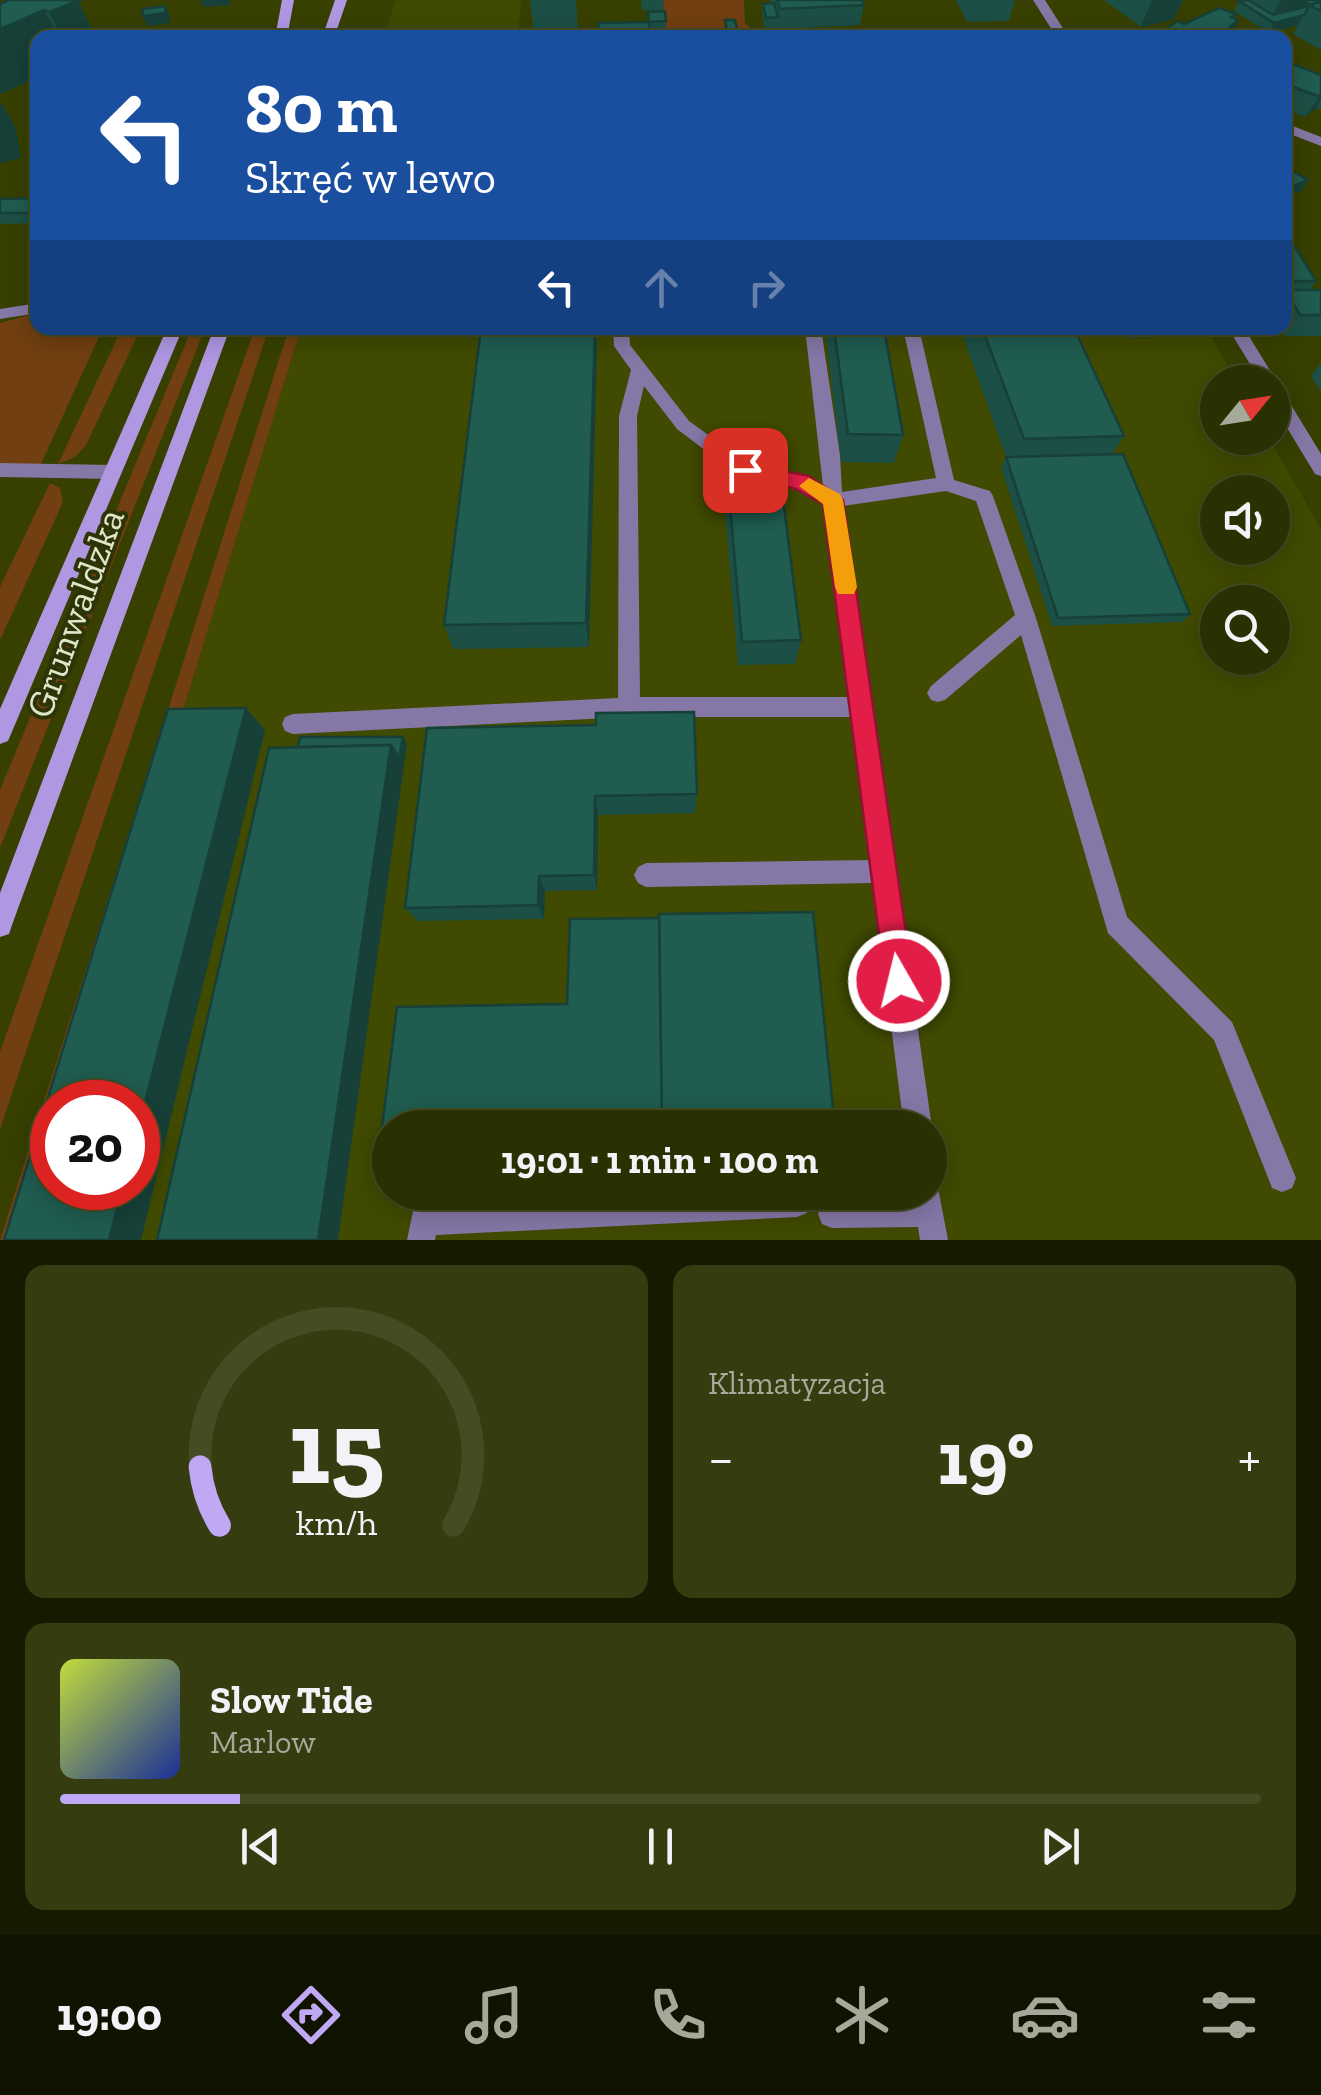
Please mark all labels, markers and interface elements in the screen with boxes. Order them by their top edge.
text: 80 m [245,66,397,150]
icon: left [80,70,210,200]
text: Skręć w lewo [245,151,496,205]
icon: left [529,260,584,315]
icon: ahead [634,260,689,315]
icon: right [739,260,794,315]
north arrow [1200,365,1290,455]
map controls [1200,365,1290,675]
pin [703,428,788,513]
icon: arrive [718,443,773,498]
button: sound [1200,475,1290,565]
street label: Grunwaldzka [16,502,134,724]
button: search [1200,585,1290,675]
position arrow [847,929,951,1033]
speed limit sign: 20 [30,1080,160,1210]
text: 19:01 · 1 min · 100 m [501,1137,818,1183]
text: Klimatyzacja [708,1364,886,1402]
text: 15 [288,1385,385,1510]
text: 19° [937,1413,1034,1503]
text: − [708,1425,734,1491]
text: + [1238,1425,1261,1491]
text: km/h [296,1501,377,1544]
text: Slow Tide [210,1677,373,1723]
text: Marlow [210,1723,316,1761]
icon: previous [233,1819,288,1874]
icon: pause [633,1819,688,1874]
icon: next [1033,1819,1088,1874]
icon: directions [276,1980,346,2050]
icon: music [459,1980,529,2050]
icon: phone [643,1980,713,2050]
icon: climate [827,1980,897,2050]
icon: car [1010,1980,1080,2050]
icon: filters [1194,1980,1264,2050]
text: 19:00 [57,1988,162,2042]

